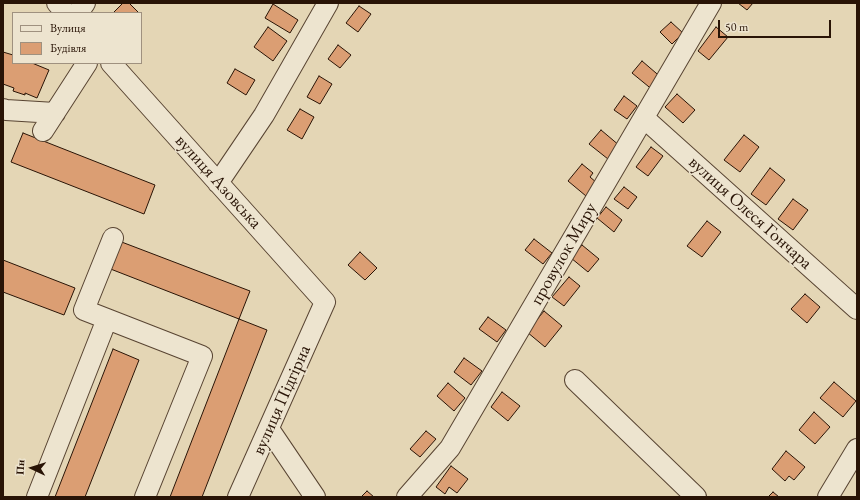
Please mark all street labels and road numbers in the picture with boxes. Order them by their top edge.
street label: вулиця Азовська [170,130,266,234]
street label: вулиця Олеся Гончара [684,152,816,274]
street label: провулок Миру [526,199,602,309]
street label: вулиця Підгірна [248,342,316,458]

